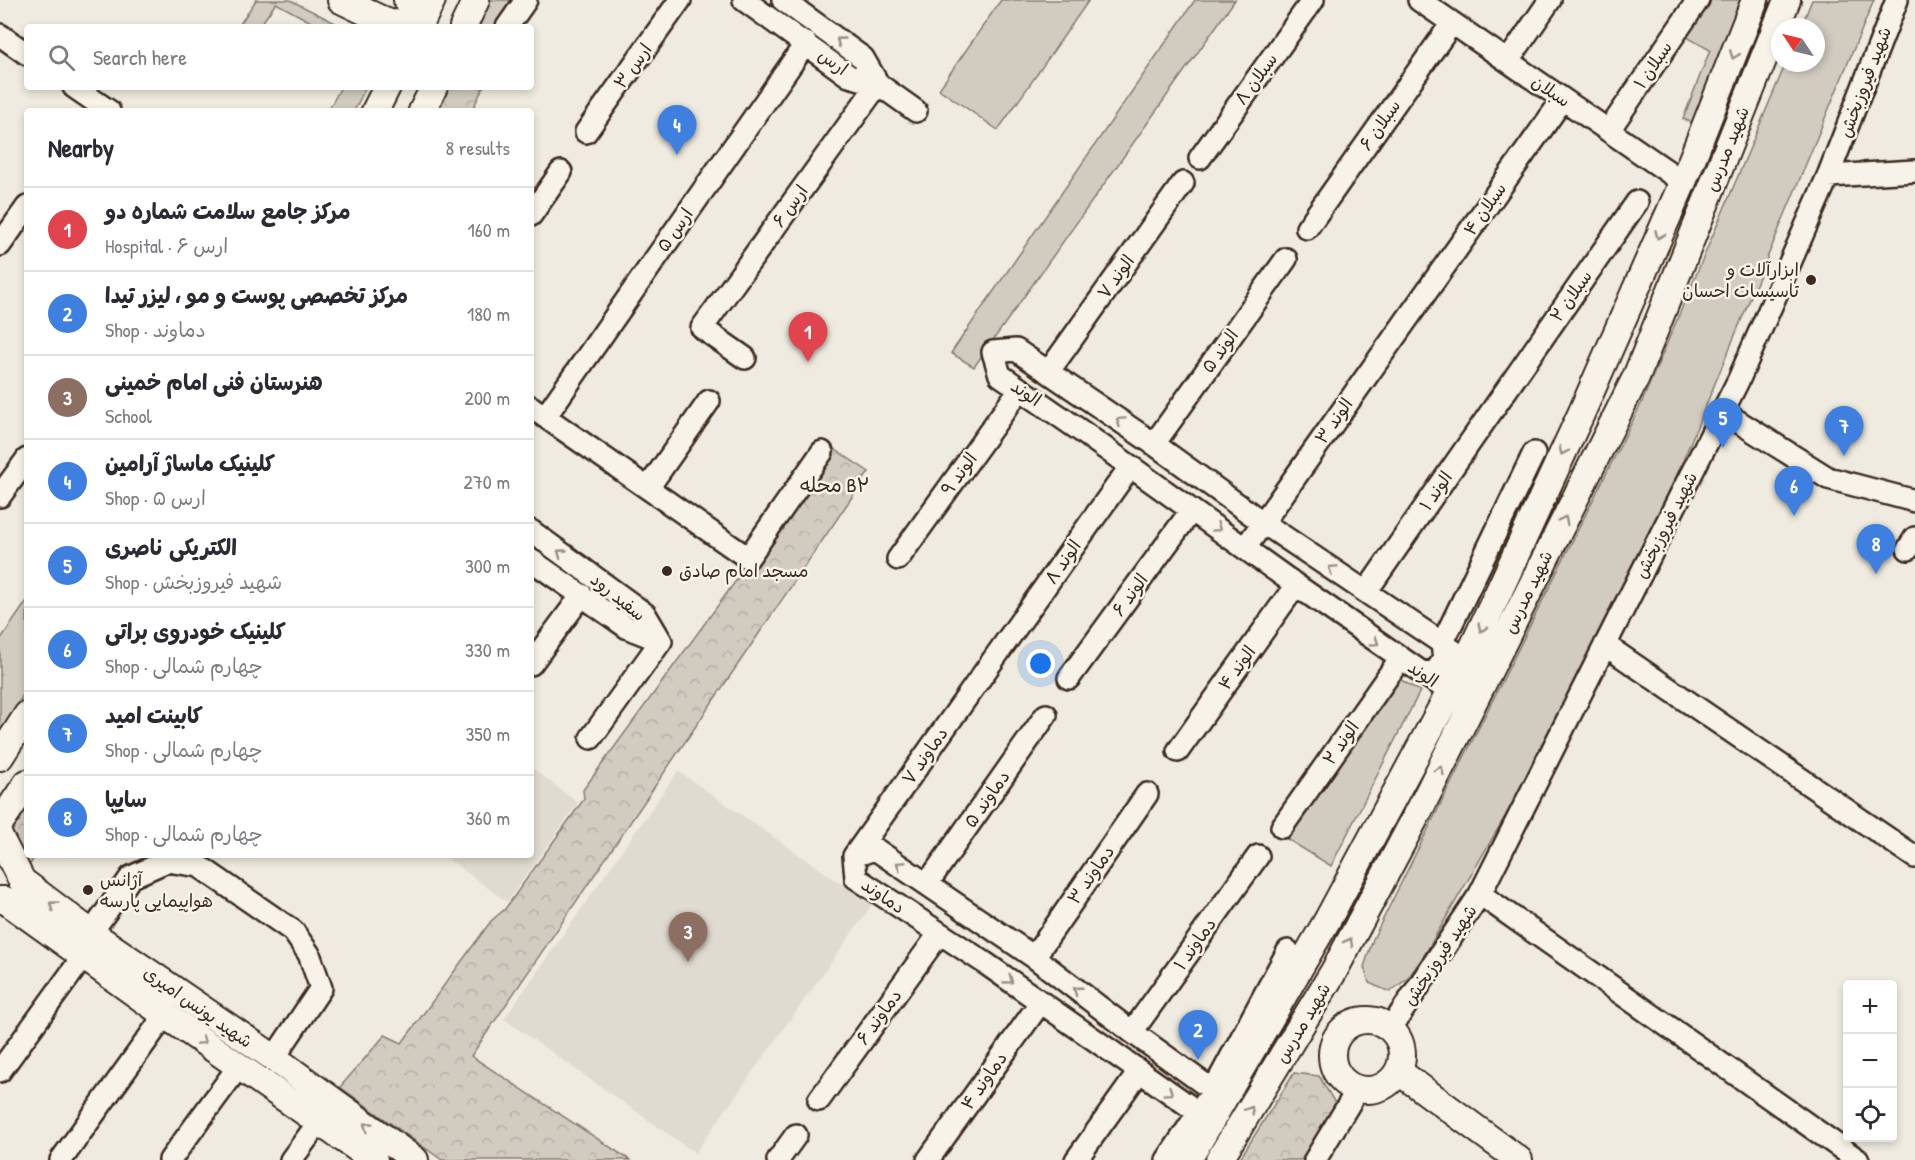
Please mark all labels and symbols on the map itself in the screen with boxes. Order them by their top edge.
north arrow [1771,18,1825,72]
street label: شهید فیروزبخش [1832,23,1897,141]
street label: سبلان ۱ [1627,36,1678,94]
street label: ارس ۳ [608,38,658,93]
one-way arrow [836,38,847,49]
street label: ارس [813,42,853,81]
street label: سبلان ۸ [1228,48,1283,110]
one-way arrow [1729,48,1741,59]
street label: سبلان [1527,68,1576,113]
street label: سبلان ۶ [1353,94,1406,155]
street label: شهید مدرس [1698,103,1755,195]
pin: 4 [658,106,696,155]
street label: سبلان ۴ [1457,177,1512,240]
street label: ارس ۶ [766,179,813,232]
street label: ارس ۵ [651,203,699,257]
one-way arrow [1655,228,1667,239]
street label: الوند ۷ [1091,250,1140,304]
place label: ابزارآلات و تاسیسات احسان [1682,257,1800,303]
street label: سبلان ۲ [1544,265,1598,327]
marker: ابزارآلات و تاسیسات احسان [1804,273,1818,287]
pin: 1 [788,312,828,362]
street label: الوند ۵ [1195,324,1244,378]
street label: الوند [1006,373,1047,412]
street label: الوند ۳ [1309,393,1358,449]
pin: 5 [1704,398,1742,448]
pin: 7 [1824,406,1864,456]
one-way arrow [1116,417,1127,428]
one-way arrow [1559,445,1571,456]
street label: الوند ۹ [935,447,983,500]
street label: الوند ۱ [1413,466,1458,515]
pin: 6 [1774,466,1814,516]
street label: شهید فیروزبخش [1628,467,1703,582]
district label: محله B۲ [800,471,870,498]
one-way arrow [1557,515,1569,526]
one-way arrow [1210,521,1221,532]
pin: 8 [1856,524,1896,574]
street label: الوند ۸ [1038,535,1087,589]
street label: شهید مدرس [1497,546,1558,638]
one-way arrow [557,549,568,560]
place label: مسجد امام صادق [679,558,809,585]
marker: مسجد امام صادق [660,564,674,578]
one-way arrow [1328,564,1338,576]
street label: سفید رود [585,567,651,627]
street label: الوند ۶ [1106,568,1154,621]
one-way arrow [1477,622,1489,633]
one-way arrow [1369,634,1380,645]
street label: الوند ۴ [1212,640,1261,695]
your location [1026,649,1055,678]
street label: الوند [1403,654,1444,693]
street label: الوند ۲ [1317,716,1365,770]
street label: دماوند ۷ [896,722,953,789]
street label: دماوند ۵ [958,765,1015,832]
one-way arrow [1433,765,1444,776]
street label: دماوند ۳ [1061,840,1120,909]
one-way arrow [896,861,906,873]
place label: آژانس هواپیمایی پارسه [100,867,213,913]
street label: دماوند [856,872,910,919]
marker: آژانس هواپیمایی پارسه [81,883,95,897]
street label: شهید فیروزبخش [1397,899,1483,1010]
one-way arrow [49,901,60,912]
pin: 3 [668,912,708,962]
street label: دماوند ۱ [1168,912,1222,975]
one-way arrow [1342,938,1353,949]
street label: شهید یونس امیری [139,960,258,1054]
one-way arrow [1002,973,1013,984]
street label: شهید مدرس [1269,978,1336,1068]
street label: دماوند ۶ [850,984,907,1050]
one-way arrow [1072,986,1083,997]
pin: 2 [1178,1010,1218,1060]
one-way arrow [196,1034,207,1045]
street label: دماوند ۴ [955,1047,1013,1115]
one-way arrow [1162,1085,1173,1096]
one-way arrow [1242,1106,1254,1116]
one-way arrow [362,1123,373,1134]

